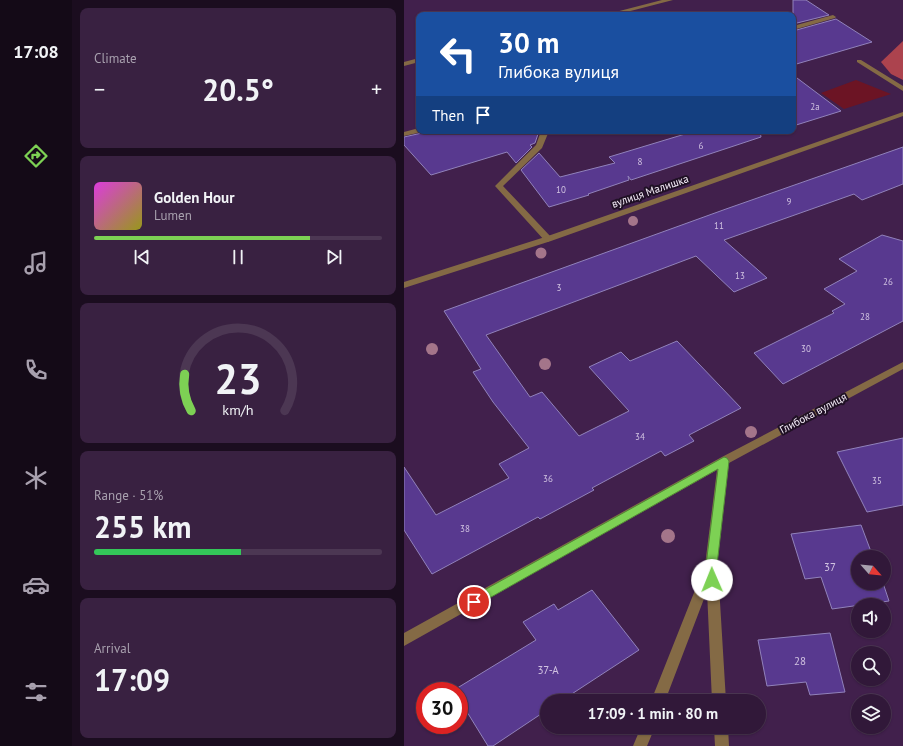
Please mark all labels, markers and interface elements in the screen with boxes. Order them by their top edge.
text: 30 m [498,24,559,61]
icon: left [432,28,484,80]
text: 17:08 [13,40,59,63]
text: Climate [94,50,137,67]
text: Глибока вулиця [498,60,619,83]
text: 20.5° [202,70,274,109]
text: − [94,75,105,103]
text: + [371,75,382,103]
house number: 2а [810,101,820,112]
icon: arrive [472,104,494,126]
text: Then [432,106,464,125]
house number: 6 [699,140,704,151]
icon: directions [22,142,50,170]
house number: 8 [638,156,643,167]
street label: вулиця Малишка [610,171,690,211]
house number: 10 [556,184,566,195]
text: Golden Hour [154,188,234,207]
house number: 9 [787,196,792,207]
text: Lumen [154,207,192,224]
house number: 11 [714,220,724,231]
icon: previous [131,246,153,268]
icon: pause [227,246,249,268]
icon: next [323,246,345,268]
icon: music [22,249,50,277]
house number: 13 [735,270,745,281]
house number: 26 [883,276,893,287]
house number: 3 [557,282,562,293]
house number: 28 [860,311,870,322]
house number: 30 [801,343,811,354]
text: 23 [214,352,262,405]
icon: phone [22,356,50,384]
street label: Глибока вулиця [777,389,849,437]
text: km/h [222,400,254,419]
house number: 34 [635,431,645,442]
icon: climate [22,464,50,492]
house number: 36 [543,473,553,484]
house number: 35 [872,475,882,486]
text: Range · 51% [94,487,163,504]
text: 255 km [94,507,192,546]
house number: 38 [460,523,470,534]
north arrow [851,550,891,590]
map controls [851,550,891,734]
position arrow [691,559,733,601]
house number: 37 [824,560,836,574]
icon: car [22,571,50,599]
pin [457,585,491,619]
icon: arrive [463,591,485,613]
button: sound [851,598,891,638]
text: Arrival [94,640,130,657]
button: search [851,646,891,686]
house number: 28 [794,654,806,668]
text: 17:09 [94,660,170,699]
house number: 37-А [537,663,559,677]
icon: filters [22,678,50,706]
speed limit sign: 30 [416,682,468,734]
button: layers [851,694,891,734]
text: 17:09 · 1 min · 80 m [588,704,718,723]

